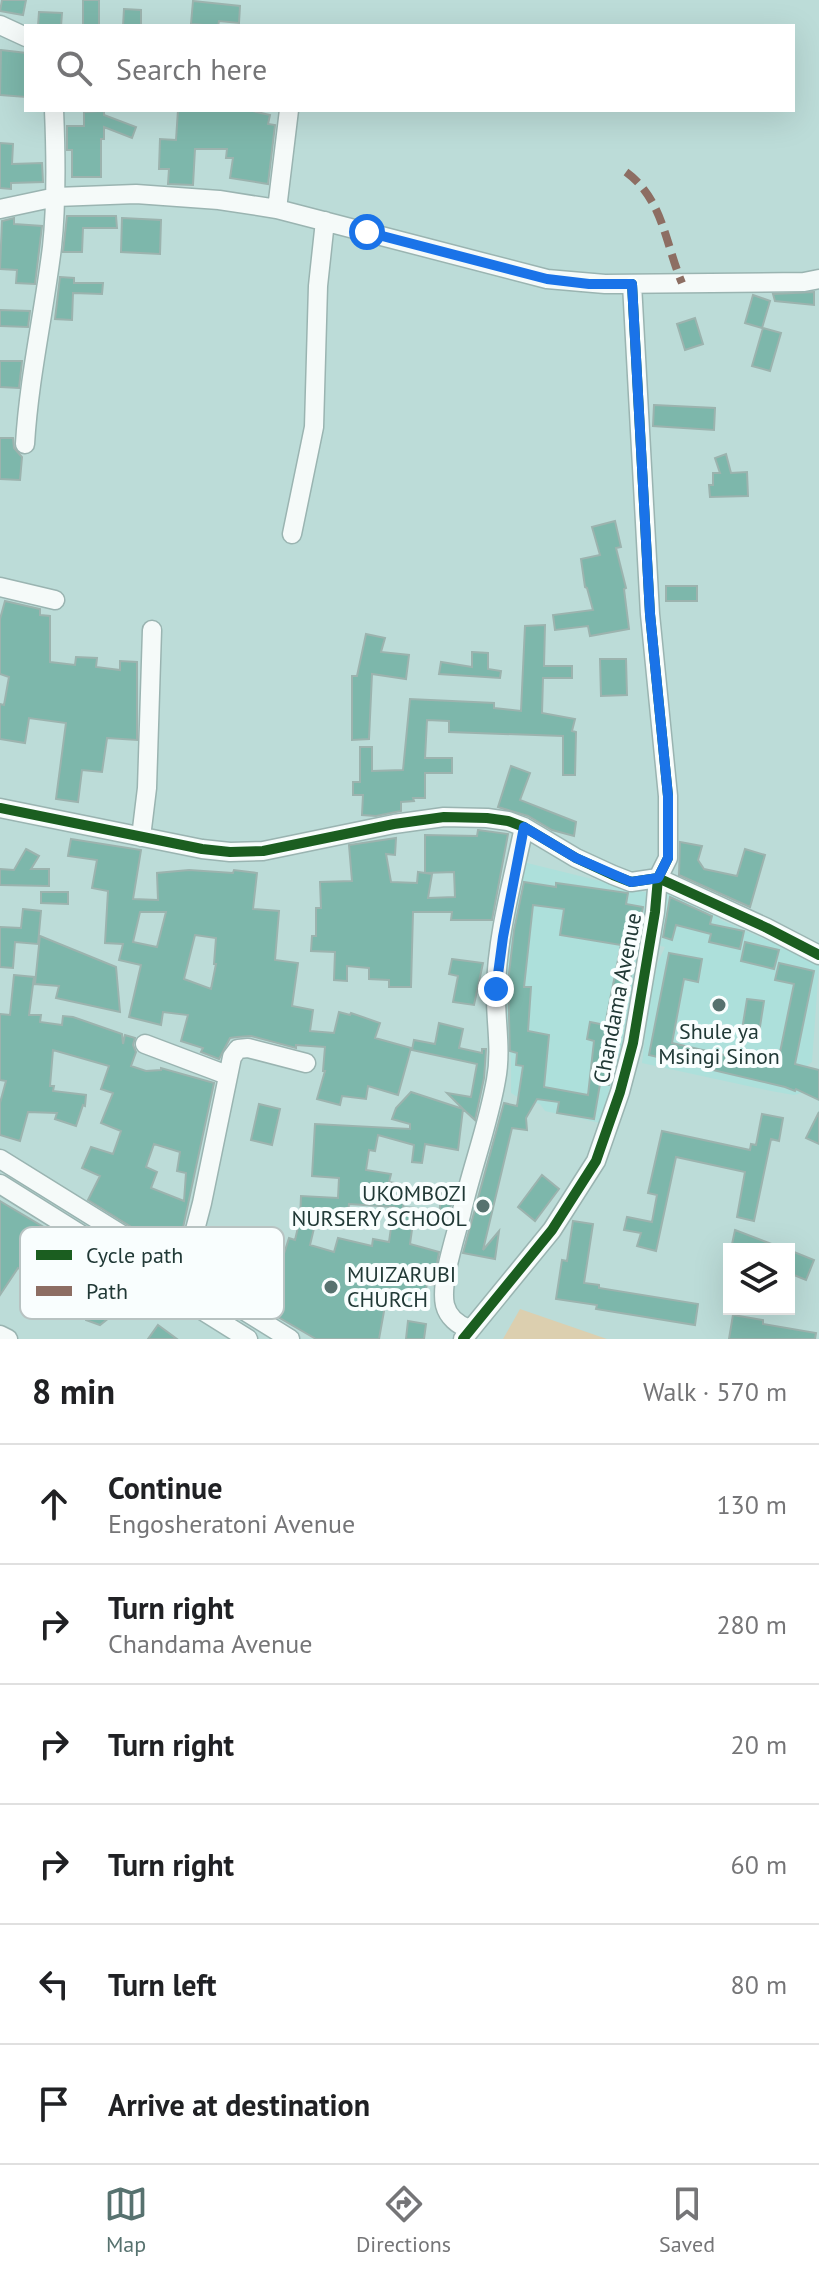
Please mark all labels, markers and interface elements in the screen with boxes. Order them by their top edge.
search box [24,24,795,112]
icon: search [52,46,96,90]
text: Search here [116,49,267,88]
route start [349,214,385,250]
street label: Chandama Avenue [587,910,647,1086]
route end [478,971,514,1007]
marker: Shule ya Msingi Sinon [710,996,728,1014]
place label: Shule ya Msingi Sinon [658,1017,780,1070]
place label: UKOMBOZI NURSERY SCHOOL [291,1179,467,1232]
marker: UKOMBOZI NURSERY SCHOOL [474,1197,492,1215]
legend [20,1227,284,1319]
text: Cycle path [86,1241,183,1269]
map controls [723,1243,795,1315]
button: layers [723,1243,795,1315]
place label: MUIZARUBI CHURCH [347,1260,456,1313]
text: Path [86,1277,128,1305]
marker: MUIZARUBI CHURCH [322,1278,340,1296]
text: 8 min [32,1369,115,1413]
text: Walk · 570 m [643,1375,787,1408]
text: Continue [108,1468,222,1507]
icon: ahead [32,1482,76,1526]
text: 130 m [716,1488,787,1521]
text: Engosheratoni Avenue [108,1507,355,1540]
text: Turn right [108,1588,234,1627]
icon: right [32,1602,76,1646]
text: 280 m [716,1608,787,1641]
text: Chandama Avenue [108,1627,312,1660]
icon: right [32,1722,76,1766]
text: Turn right [108,1725,234,1764]
text: 20 m [731,1728,787,1761]
icon: right [32,1842,76,1886]
text: Turn right [108,1845,234,1884]
text: 60 m [731,1848,787,1881]
icon: left [32,1962,76,2006]
text: Turn left [108,1965,216,2004]
text: 80 m [731,1968,787,2001]
icon: arrive [32,2082,76,2126]
text: Arrive at destination [108,2085,370,2124]
tab: Map [104,2182,148,2258]
tab: Directions [356,2182,451,2258]
tab: Saved [659,2182,715,2258]

